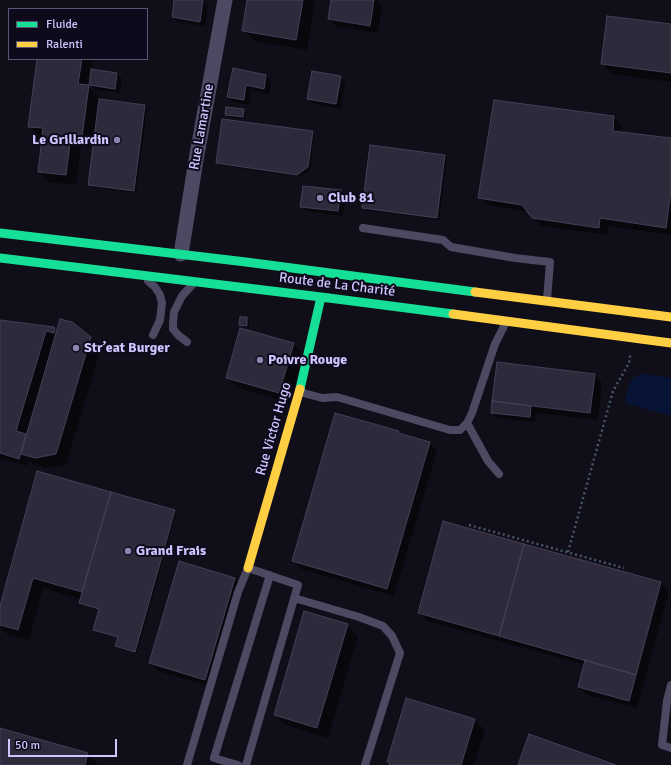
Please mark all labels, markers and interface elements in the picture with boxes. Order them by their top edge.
legend [8,8,148,60]
text: Fluide [46,17,78,32]
text: Ralenti [46,37,83,52]
street label: Rue Lamartine [186,83,218,171]
place label: Le Grillardin [32,132,109,148]
marker: Le Grillardin [112,135,122,145]
place label: Club 81 [328,190,374,206]
marker: Club 81 [315,193,325,203]
street label: Route de La Charité [278,270,396,300]
place label: Str’eat Burger [84,340,170,356]
marker: Str’eat Burger [71,343,81,353]
place label: Poivre Rouge [268,352,347,368]
marker: Poivre Rouge [255,355,265,365]
street label: Rue Victor Hugo [253,380,295,478]
place label: Grand Frais [136,543,206,559]
marker: Grand Frais [123,546,133,556]
scale bar [10,731,119,757]
text: 50 m [15,738,40,753]

